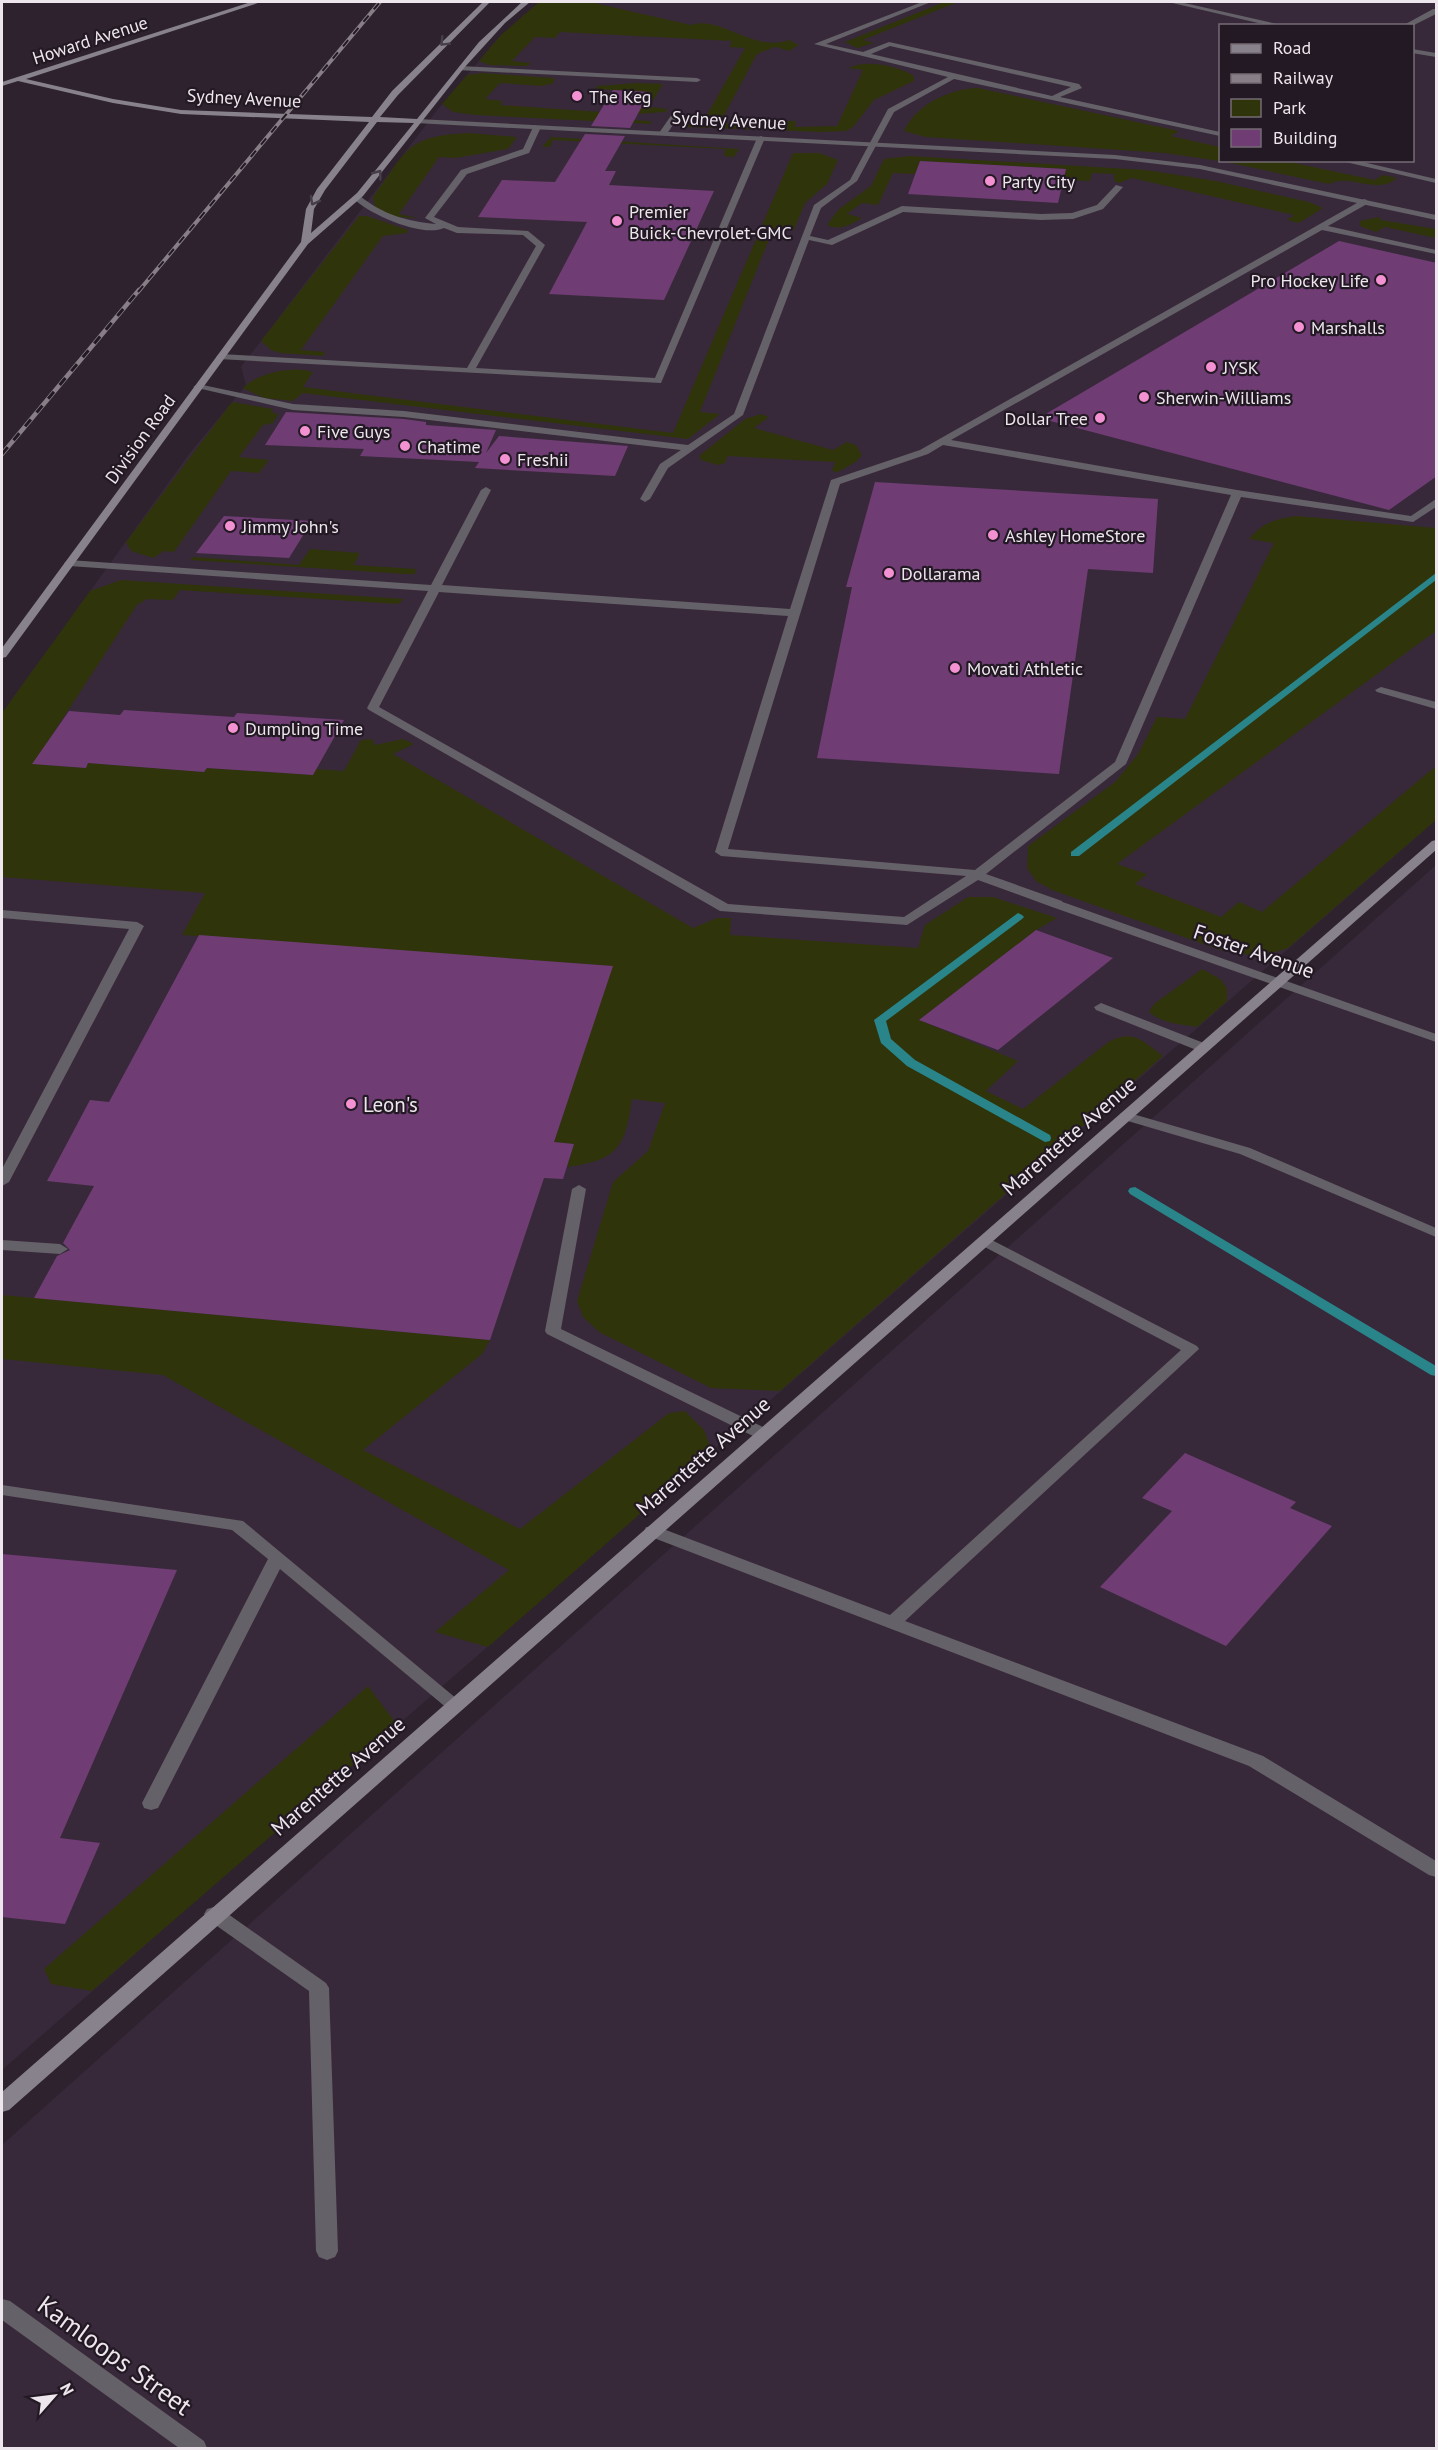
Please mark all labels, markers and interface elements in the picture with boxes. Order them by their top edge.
street label: Howard Avenue [29,11,151,69]
legend [1219,24,1414,162]
one-way arrow [441,34,452,45]
text: Road [1273,36,1311,59]
text: Railway [1273,66,1334,89]
street label: Sydney Avenue [186,84,302,112]
place label: The Keg [589,85,652,108]
marker: The Keg [570,89,584,103]
text: Park [1273,96,1306,119]
street label: Sydney Avenue [671,106,787,134]
text: Building [1273,126,1337,149]
one-way arrow [371,169,382,180]
place label: Party City [1002,170,1076,193]
marker: Party City [983,174,997,188]
one-way arrow [310,195,322,205]
place label: Premier Buick-Chevrolet-GMC [629,200,792,244]
marker: Premier Buick-Chevrolet-GMC [610,214,624,228]
place label: Pro Hockey Life [1251,269,1369,292]
marker: Pro Hockey Life [1374,273,1388,287]
place label: Marshalls [1311,316,1385,339]
marker: Marshalls [1292,320,1306,334]
place label: JYSK [1222,356,1259,379]
marker: JYSK [1204,360,1218,374]
place label: Sherwin-Williams [1156,386,1291,409]
street label: Division Road [100,390,180,488]
marker: Sherwin-Williams [1137,390,1151,404]
place label: Dollar Tree [1004,407,1088,430]
marker: Dollar Tree [1093,411,1107,425]
place label: Five Guys [317,420,390,443]
marker: Five Guys [298,424,312,438]
place label: Chatime [417,435,481,458]
marker: Chatime [398,439,412,453]
place label: Freshii [517,448,569,471]
marker: Freshii [498,452,512,466]
place label: Jimmy John's [241,515,339,538]
marker: Jimmy John's [223,519,237,533]
place label: Ashley HomeStore [1005,524,1145,547]
marker: Ashley HomeStore [986,528,1000,542]
place label: Dollarama [901,562,980,585]
marker: Dollarama [882,566,896,580]
place label: Movati Athletic [967,657,1083,680]
marker: Movati Athletic [948,661,962,675]
place label: Dumpling Time [245,717,363,740]
marker: Dumpling Time [226,721,240,735]
street label: Foster Avenue [1190,918,1318,984]
street label: Marentette Avenue [996,1070,1142,1202]
place label: Leon's [363,1091,418,1118]
marker: Leon's [344,1097,358,1111]
street label: Marentette Avenue [630,1390,776,1522]
street label: Marentette Avenue [265,1710,411,1842]
street label: Kamloops Street [31,2288,199,2422]
north arrow [24,2366,84,2426]
text: N [56,2380,79,2398]

